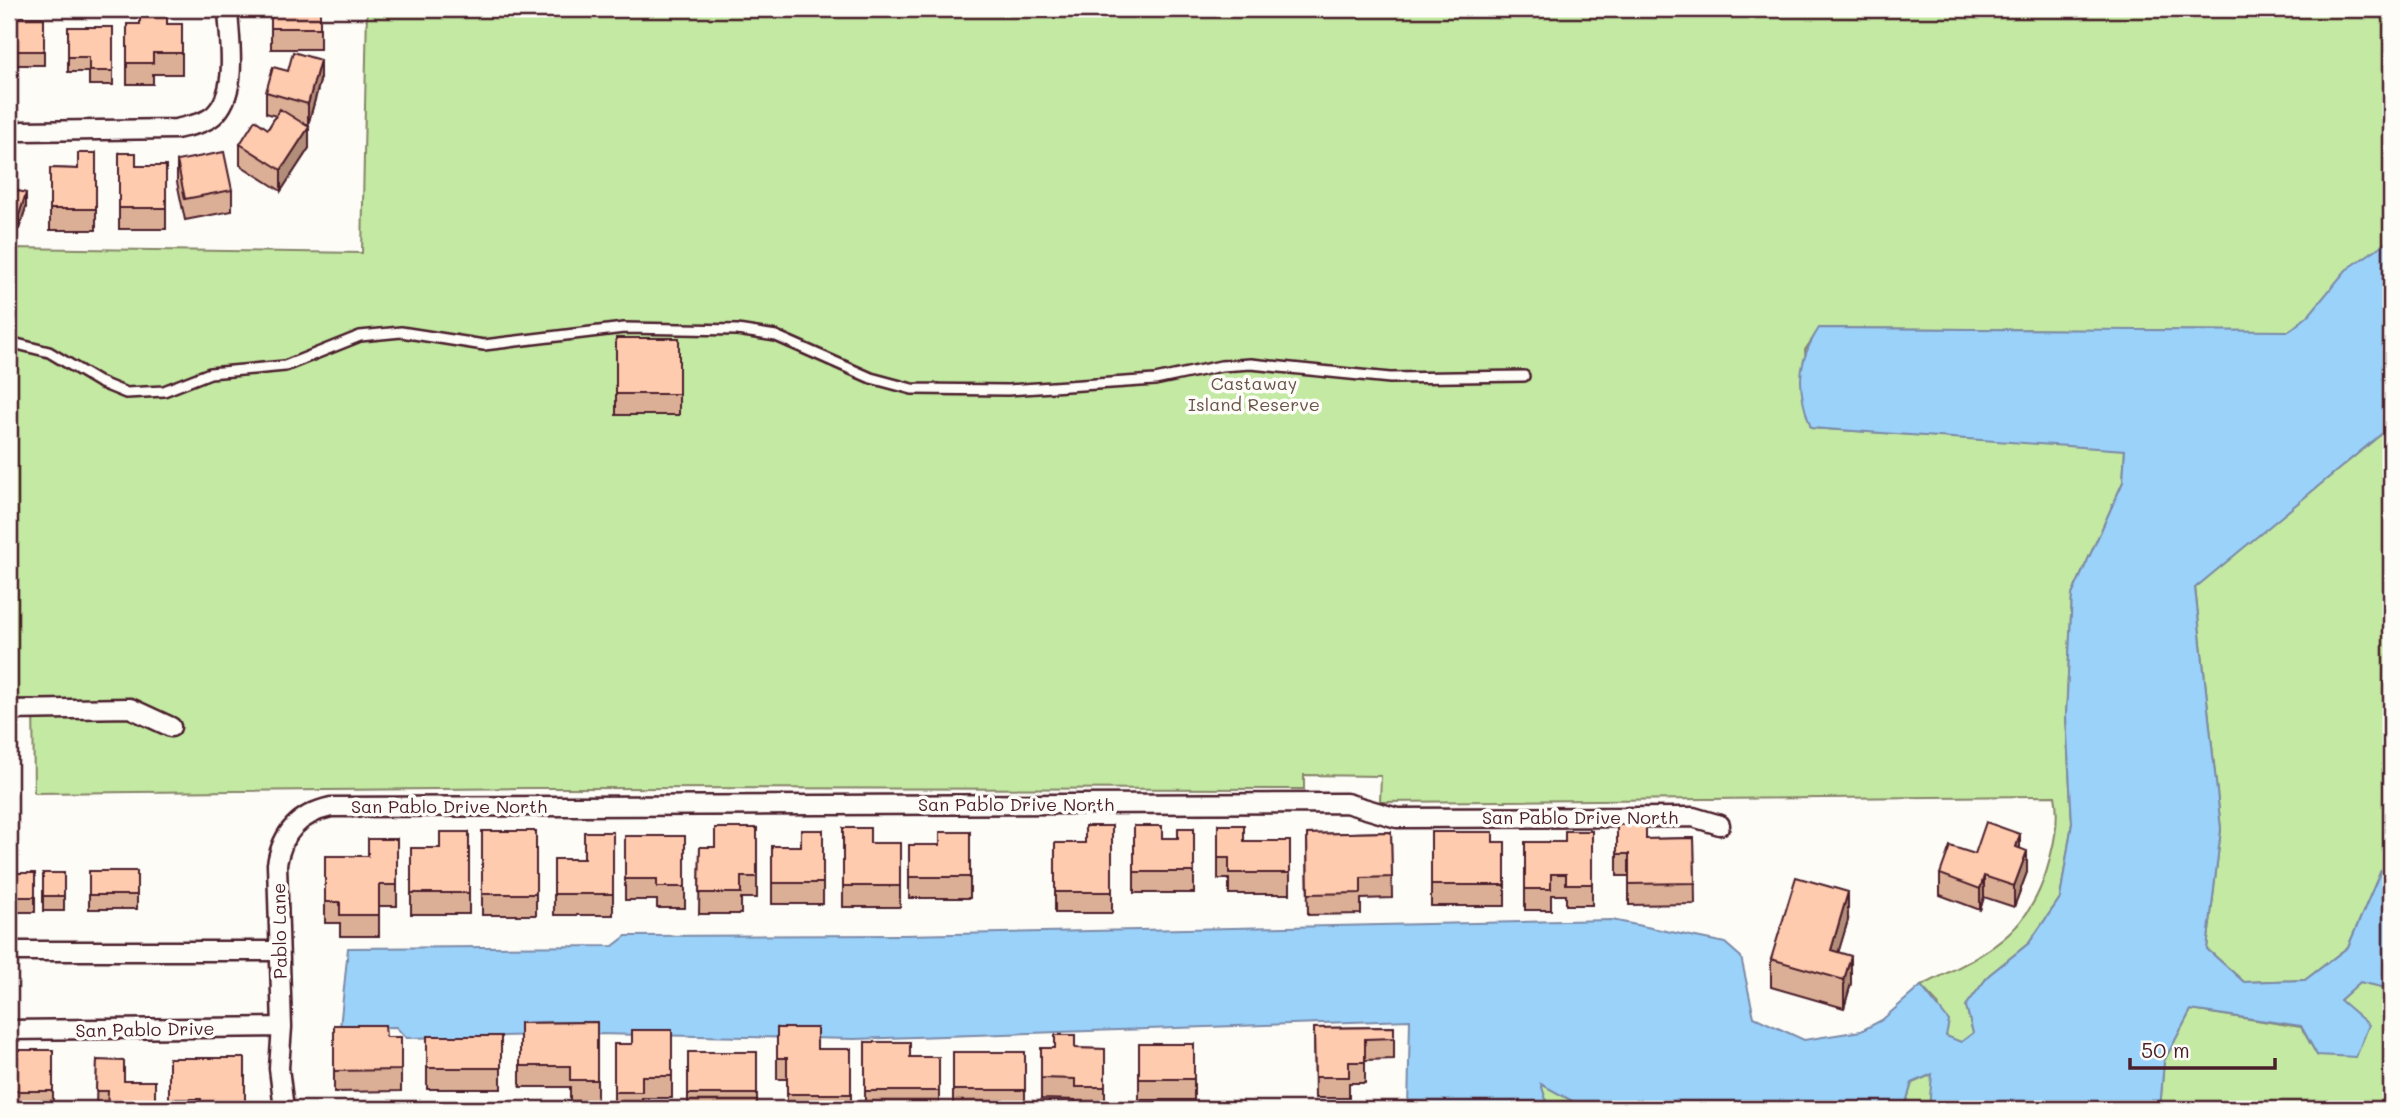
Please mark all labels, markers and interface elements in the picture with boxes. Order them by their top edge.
park label: Castaway Island Reserve [1188,371,1320,416]
street label: San Pablo Drive North [918,792,1114,816]
street label: San Pablo Drive North [351,794,547,818]
street label: San Pablo Drive North [1482,805,1678,829]
street label: Pablo Lane [266,883,292,979]
street label: San Pablo Drive [75,1016,215,1042]
scale bar [2130,1027,2276,1071]
text: 50 m [2141,1036,2190,1063]

